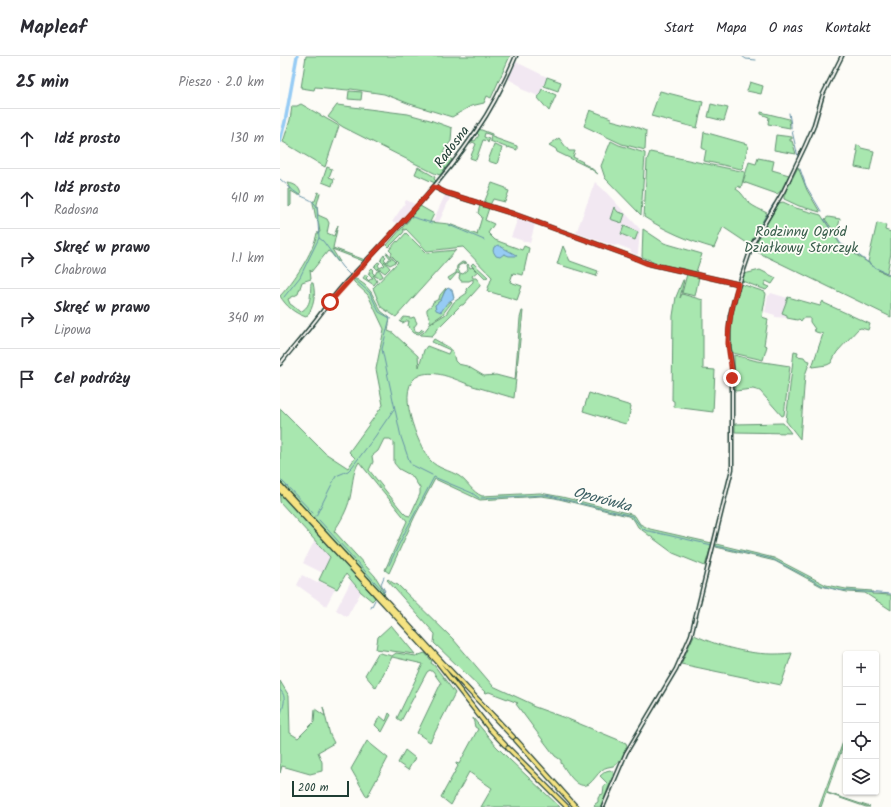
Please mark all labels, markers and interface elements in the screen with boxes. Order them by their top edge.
text: Mapleaf [20,13,87,43]
text: Start [664,17,694,39]
text: Mapa [716,17,747,39]
text: O nas [769,17,803,39]
text: Kontakt [825,17,871,39]
text: 25 min [16,69,69,96]
text: Pieszo · 2.0 km [179,72,264,93]
street label: Radosna [429,121,475,173]
text: Idź prosto [54,127,120,151]
icon: ahead [16,128,38,150]
text: 130 m [230,128,264,149]
text: Idź prosto [54,176,120,200]
icon: ahead [16,188,38,210]
text: 410 m [231,188,264,209]
text: Radosna [54,200,99,221]
park label: Rodzinny Ogród Działkowy Storczyk [744,221,858,259]
text: Skręć w prawo [54,236,150,260]
icon: right [16,248,38,270]
text: 1.1 km [231,248,264,269]
text: Chabrowa [54,260,107,281]
route start [321,293,339,311]
text: Skręć w prawo [54,296,150,320]
icon: right [16,308,38,330]
text: 340 m [227,308,264,329]
text: Lipowa [54,320,91,341]
text: Cel podróży [54,367,130,391]
icon: arrive [16,368,38,390]
route end [723,369,741,387]
water label: Oporówka [570,481,635,519]
map controls [843,651,879,795]
button: + [843,651,879,687]
button: − [843,687,879,723]
button: locate [843,723,879,759]
button: layers [843,759,879,795]
scale bar [292,779,349,798]
text: 200 m [298,779,329,797]

